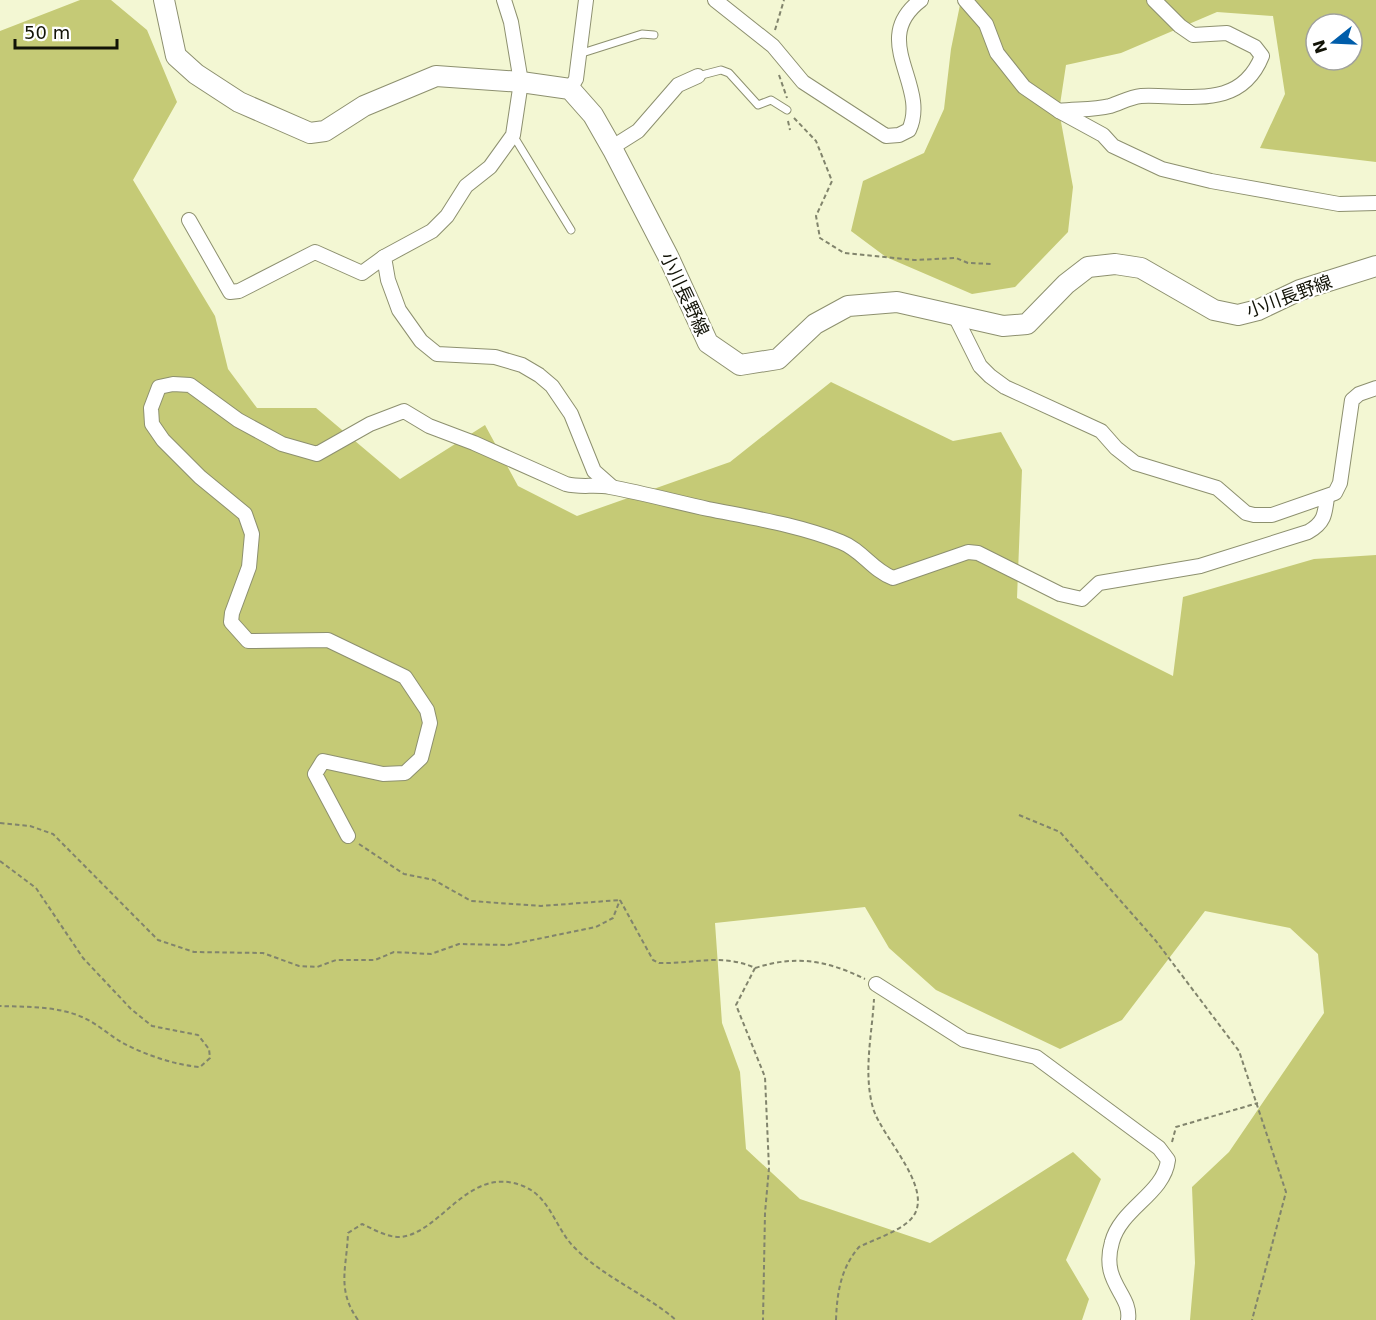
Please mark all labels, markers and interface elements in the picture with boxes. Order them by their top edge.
scale bar [15,12,117,50]
north arrow [1304,12,1364,72]
text: 50 m [24,22,70,43]
text: N [1309,37,1331,56]
street label: 小川長野線 [656,249,714,339]
street label: 小川長野線 [1243,271,1335,321]

